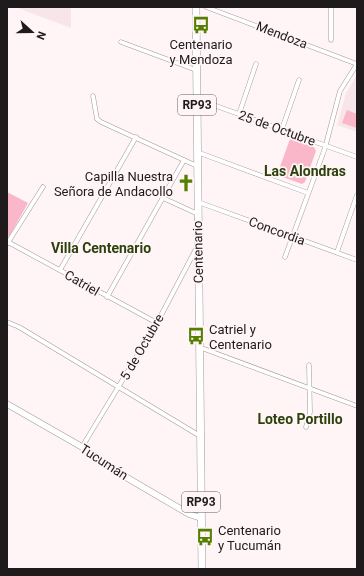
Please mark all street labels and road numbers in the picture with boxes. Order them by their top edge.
street label: Mendoza [254,18,310,52]
road number: RP93 [178,95,216,115]
street label: 25 de Octubre [236,107,318,149]
street label: Concordia [247,214,307,248]
street label: Centenario [190,220,206,284]
street label: Catriel [62,267,102,299]
street label: 5 de Octubre [117,311,167,383]
street label: Tucumán [77,441,131,483]
road number: RP93 [182,492,220,512]

